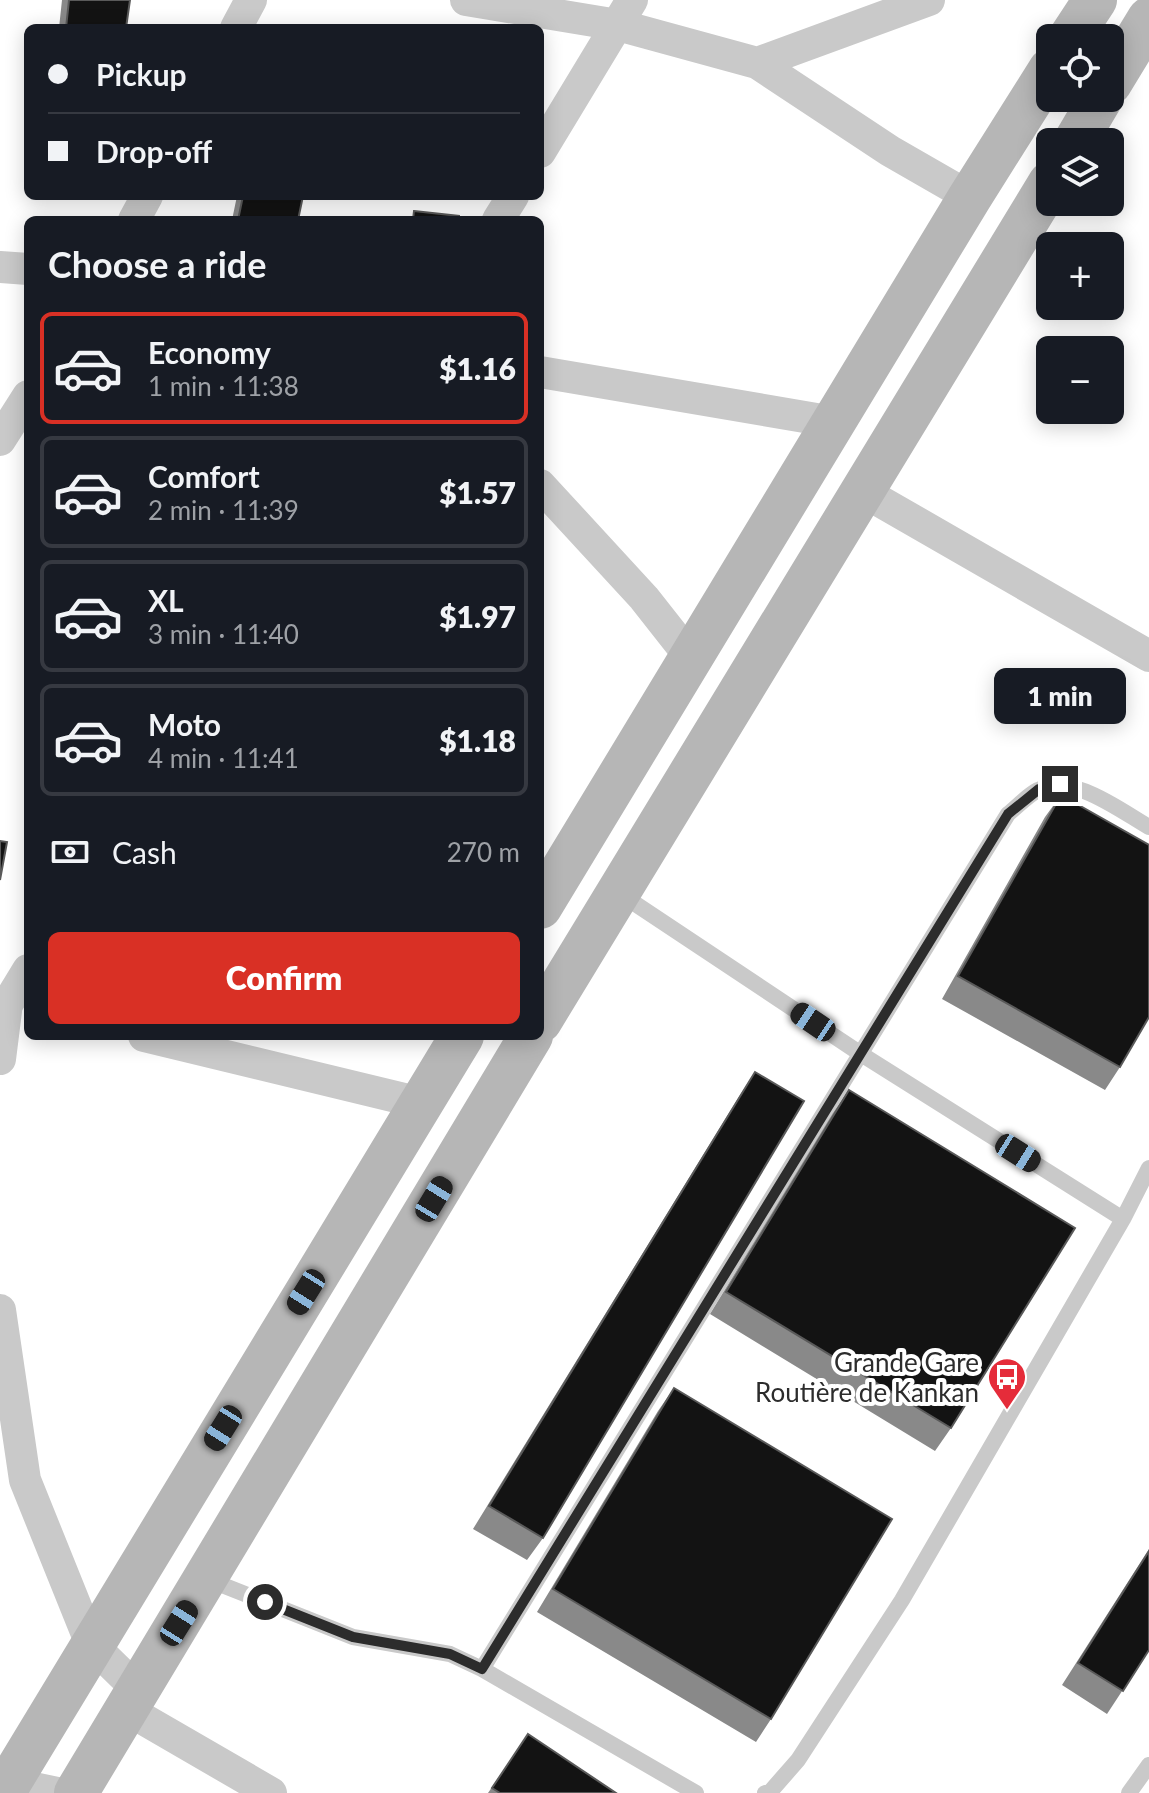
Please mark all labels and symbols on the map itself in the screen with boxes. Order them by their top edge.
callout: 1 min [994,668,1126,724]
route end [1042,766,1078,802]
car [786,999,840,1045]
car [991,1130,1045,1176]
car [411,1172,457,1226]
car [283,1265,329,1319]
place label: Grande Gare Routière de Kankan [755,1346,979,1408]
bus stop icon: Grande Gare Routière de Kankan [986,1356,1028,1411]
car [200,1401,246,1455]
route start [247,1584,283,1620]
car [156,1596,202,1650]

